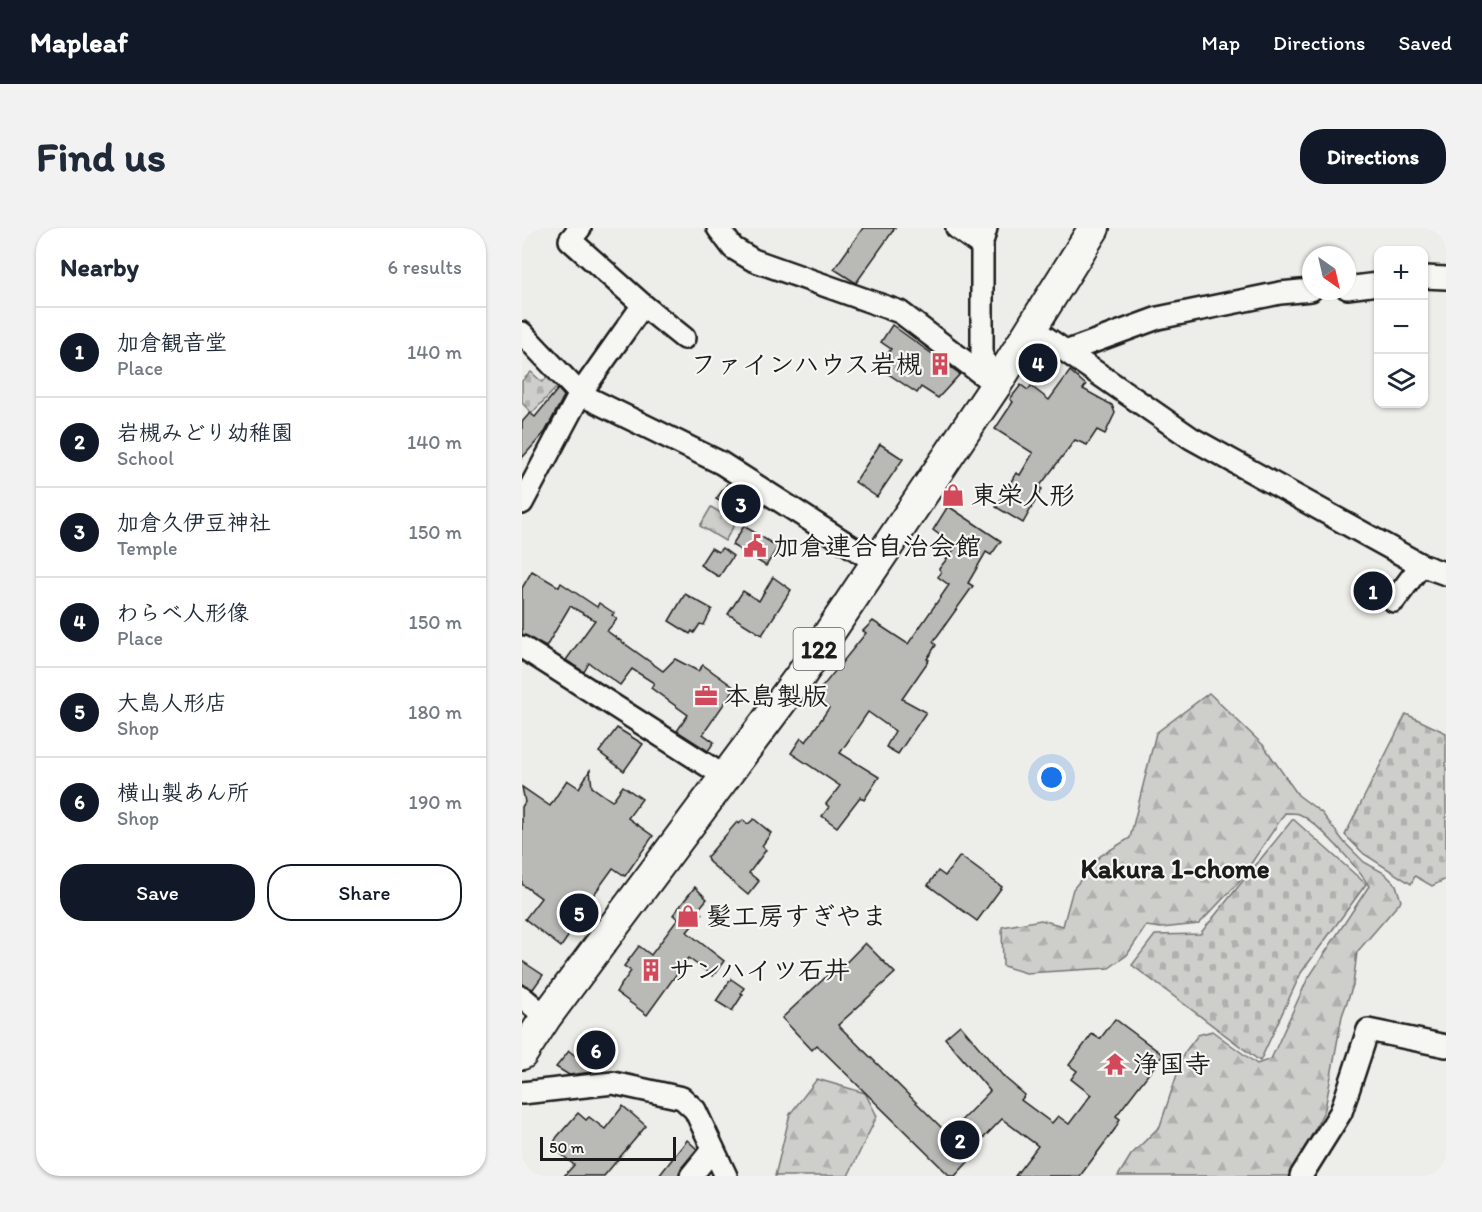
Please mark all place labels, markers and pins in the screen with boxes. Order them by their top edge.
pin: 4 [1018,340,1058,386]
place label: ファインハウス岩槻 [691,348,922,380]
building icon: ファインハウス岩槻 [927,351,953,377]
place label: 東栄人形 [971,479,1075,511]
pin: 3 [722,482,760,526]
shop icon: 東栄人形 [940,482,966,508]
place label: 加倉連合自治会館 [773,530,981,562]
public building icon: 加倉連合自治会館 [742,533,768,559]
pin: 1 [1354,568,1392,614]
place label: 本島製版 [724,680,828,712]
office icon: 本島製版 [693,683,719,709]
pin: 5 [560,890,598,936]
place label: 髪工房すぎやま [706,900,887,932]
shop icon: 髪工房すぎやま [675,903,701,929]
place label: サンハイツ石井 [669,954,850,986]
building icon: サンハイツ石井 [638,957,664,983]
pin: 6 [576,1028,616,1072]
place label: 浄国寺 [1133,1048,1211,1080]
temple icon: 浄国寺 [1102,1051,1128,1077]
pin: 2 [940,1118,980,1162]

